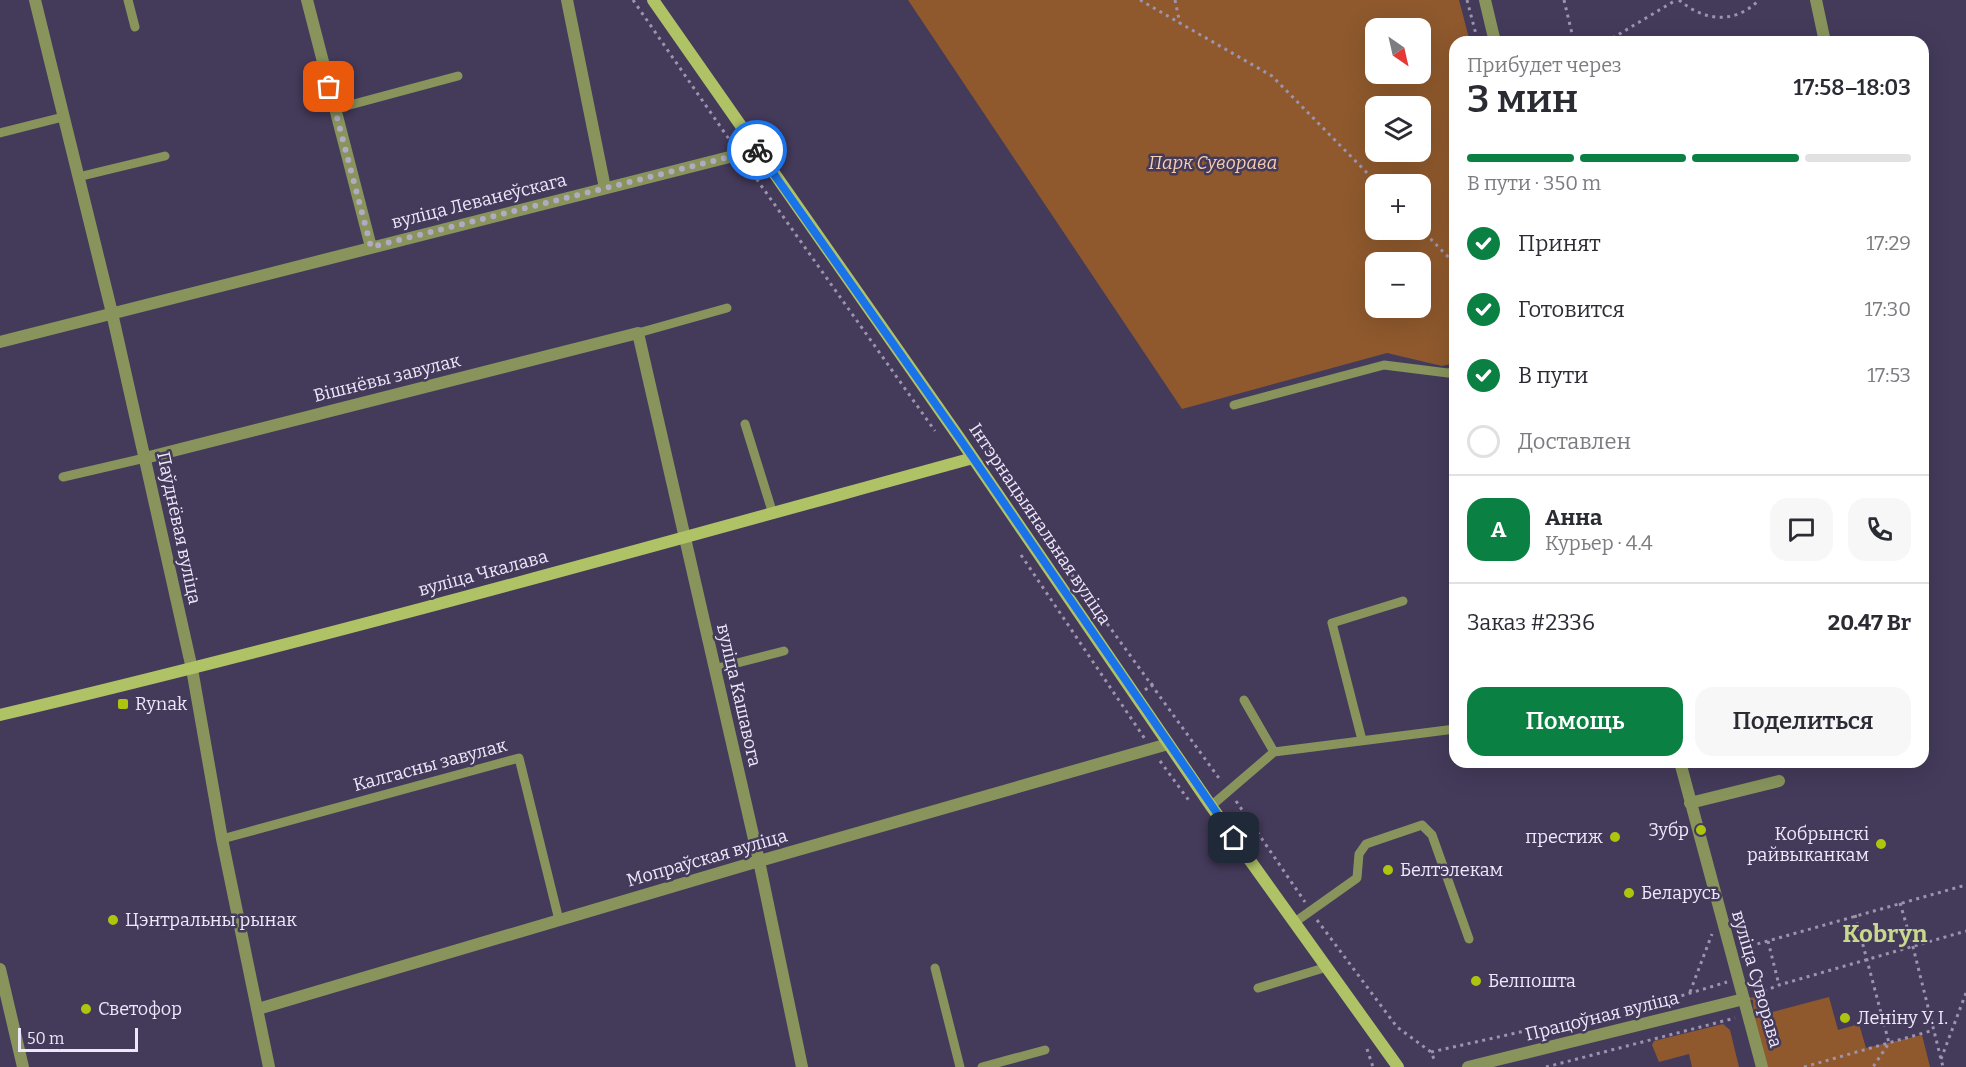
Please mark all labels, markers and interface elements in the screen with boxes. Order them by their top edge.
north arrow [1365,18,1431,84]
map controls [1365,18,1431,318]
text: Прибудет через [1467,53,1622,77]
pin [303,61,354,112]
icon: bag [312,70,345,103]
text: 17:58–18:03 [1794,74,1911,101]
text: 3 мин [1467,76,1578,122]
button: layers [1365,96,1431,162]
courier [727,120,787,180]
icon: bike [741,134,774,167]
park label: Парк Суворава [1149,152,1277,174]
street label: вуліца Леванеўскага [389,169,569,233]
text: В пути · 350 m [1467,171,1601,195]
button: + [1365,174,1431,240]
icon: check [1467,227,1500,260]
text: Принят [1518,230,1601,257]
text: 17:29 [1866,231,1911,255]
button: − [1365,252,1431,318]
icon: check [1467,293,1500,326]
text: Готовится [1518,296,1625,323]
text: 17:30 [1865,297,1911,321]
street label: Вішнёвы завулак [311,349,463,407]
icon: check [1467,359,1500,392]
text: В пути [1518,362,1588,389]
text: 17:53 [1867,363,1911,387]
street label: Інтэрнацыянальная вуліца [964,419,1116,629]
text: Доставлен [1518,428,1631,455]
street label: Паўднёвая вуліца [152,450,206,606]
button: chat [1770,498,1833,561]
button: phone [1848,498,1911,561]
text: Анна [1545,504,1602,531]
text: А [1491,516,1506,543]
text: Курьер · 4.4 [1545,531,1653,555]
street label: вуліца Чкалава [416,545,550,601]
text: Заказ #2336 [1467,609,1595,636]
text: 20.47 Br [1828,609,1911,636]
street label: вуліца Кашавога [712,621,766,769]
button: Помощь [1467,687,1683,756]
button: Поделиться [1695,687,1911,756]
place label: Rynak [135,693,188,715]
marker: Rynak [116,697,130,711]
street label: Калгасны завулак [351,734,510,796]
pin [1208,812,1259,863]
place label: Зубр [1648,819,1689,841]
icon: home [1217,821,1250,854]
marker: Зубр [1694,823,1708,837]
place label: Кобрынскі райвыканкам [1747,823,1869,866]
street label: Мопраўская вуліца [624,824,790,891]
place label: престиж [1525,826,1603,848]
marker: престиж [1608,830,1622,844]
marker: Кобрынскі райвыканкам [1874,837,1888,851]
place label: Белтэлекам [1400,859,1503,881]
marker: Белтэлекам [1381,863,1395,877]
place label: Беларусь [1641,882,1720,904]
marker: Беларусь [1622,886,1636,900]
street label: вуліца Суворава [1727,908,1787,1050]
place label: Цэнтральны рынак [125,909,297,931]
marker: Цэнтральны рынак [106,913,120,927]
district label: Kobryn [1843,920,1928,948]
place label: Белпошта [1488,970,1576,992]
marker: Белпошта [1469,974,1483,988]
street label: Працоўная вуліца [1523,986,1681,1046]
place label: Светофор [98,998,182,1020]
marker: Светофор [79,1002,93,1016]
place label: Леніну У. І. [1857,1007,1948,1029]
marker: Леніну У. І. [1838,1011,1852,1025]
scale bar [18,1025,138,1052]
text: 50 m [27,1029,64,1048]

